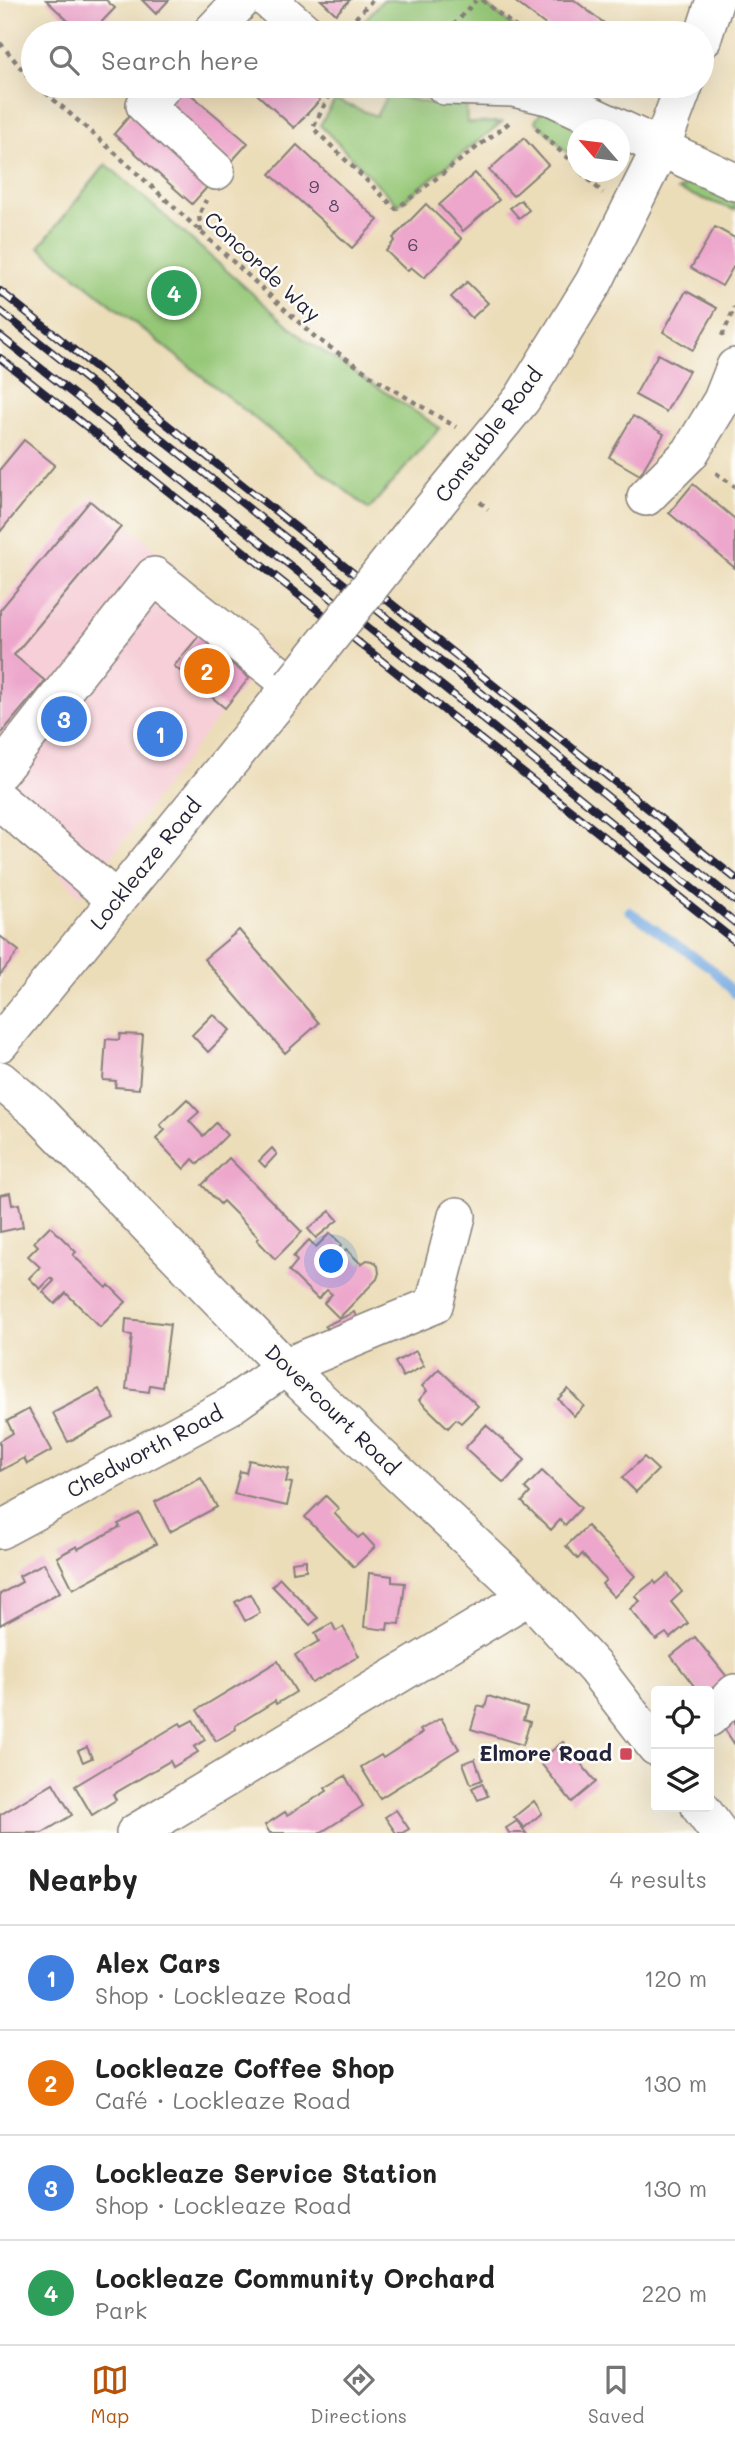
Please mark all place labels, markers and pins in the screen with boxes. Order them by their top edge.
pin: 4 [151,267,197,319]
pin: 2 [184,645,230,697]
pin: 3 [41,693,87,745]
pin: 1 [137,708,183,760]
place label: Elmore Road [479,1739,612,1766]
marker: Elmore Road [618,1746,634,1762]

